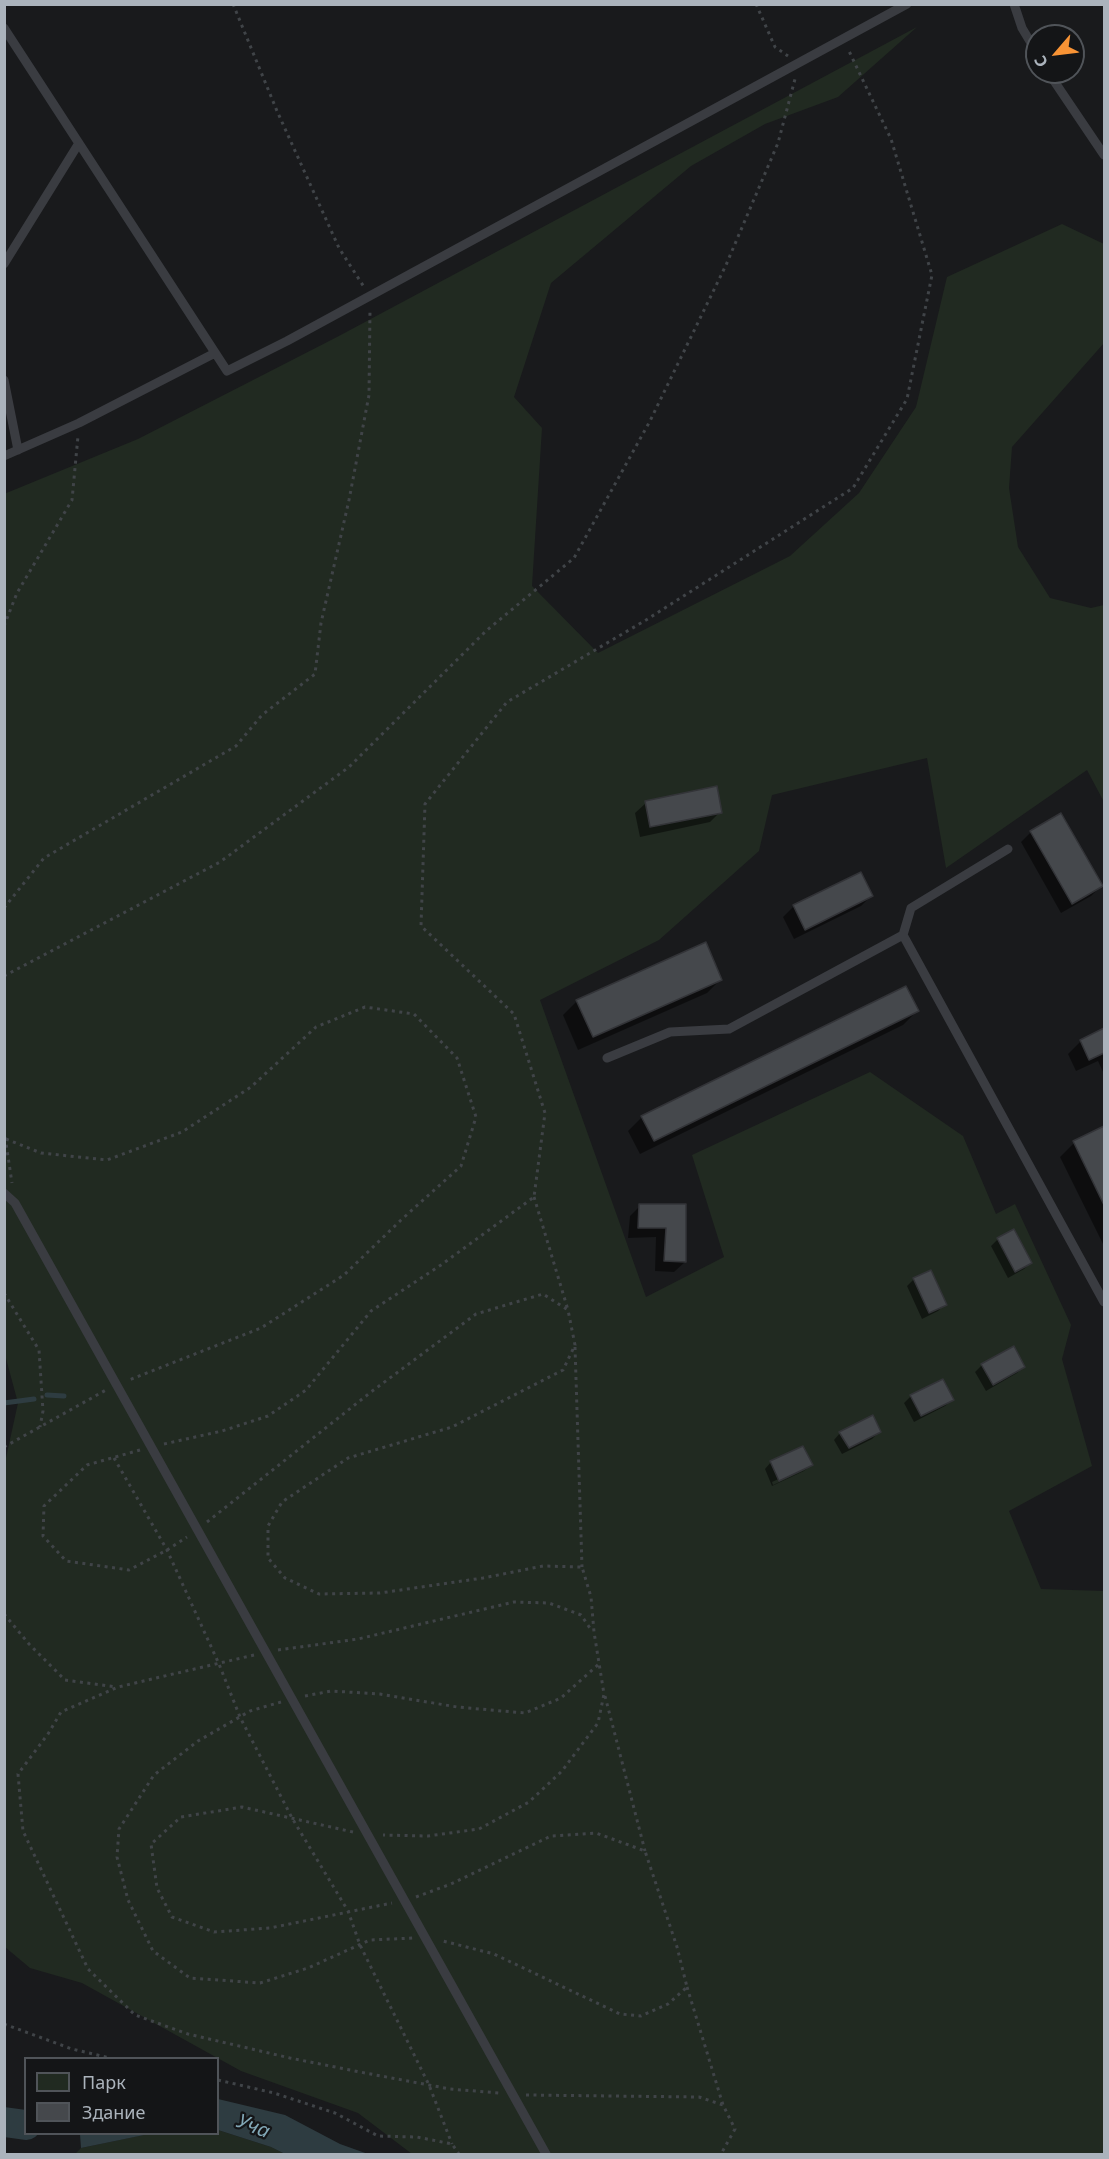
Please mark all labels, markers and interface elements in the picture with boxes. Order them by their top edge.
north arrow [1025,24,1085,84]
text: С [1029,52,1053,71]
legend [24,2057,219,2135]
text: Парк [82,2070,126,2094]
text: Здание [82,2100,145,2124]
water label: Уча [233,2110,273,2144]

